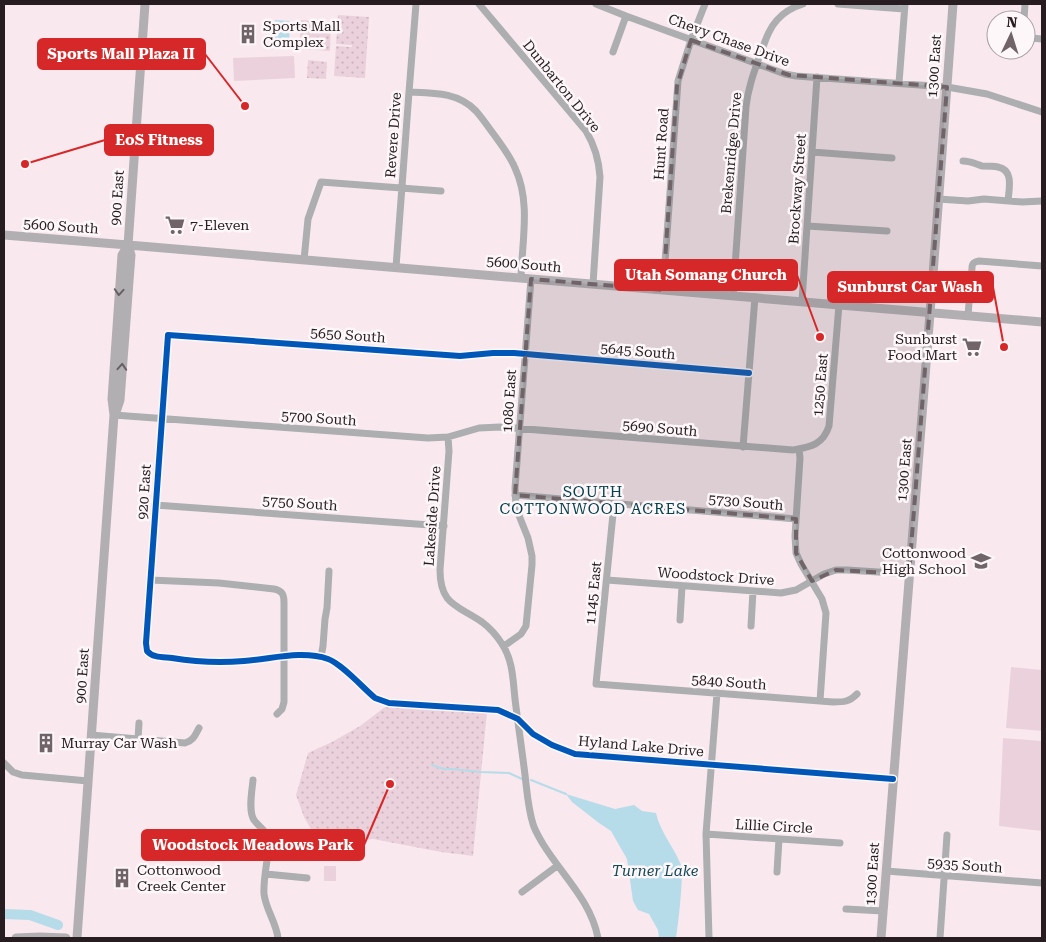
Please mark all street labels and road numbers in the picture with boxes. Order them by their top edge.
street label: Chevy Chase Drive [666,11,792,70]
street label: 1300 East [924,34,944,98]
street label: Dunbarton Drive [520,37,604,135]
street label: Revere Drive [382,91,404,178]
street label: Brekenridge Drive [718,91,744,215]
street label: Hunt Road [650,107,672,181]
street label: Brockway Street [785,133,809,245]
street label: 900 East [107,170,127,226]
street label: 5600 South [23,215,99,237]
street label: 5600 South [486,253,562,275]
street label: 5650 South [310,324,386,346]
street label: 5645 South [600,340,676,362]
street label: 1250 East [809,353,831,417]
street label: 1080 East [499,369,519,433]
street label: 5700 South [281,407,357,429]
street label: 5690 South [622,417,698,439]
street label: 1300 East [893,438,915,502]
street label: 920 East [134,464,154,520]
street label: Lakeside Drive [421,465,444,567]
street label: 5730 South [708,491,784,513]
street label: 5750 South [262,492,338,514]
street label: 1145 East [582,561,604,625]
street label: Woodstock Drive [657,564,775,588]
street label: 900 East [72,648,92,704]
street label: 5840 South [691,671,767,693]
street label: Hyland Lake Drive [578,733,705,759]
street label: Lillie Circle [735,816,813,836]
street label: 1300 East [862,842,882,906]
street label: 5935 South [927,854,1003,876]

